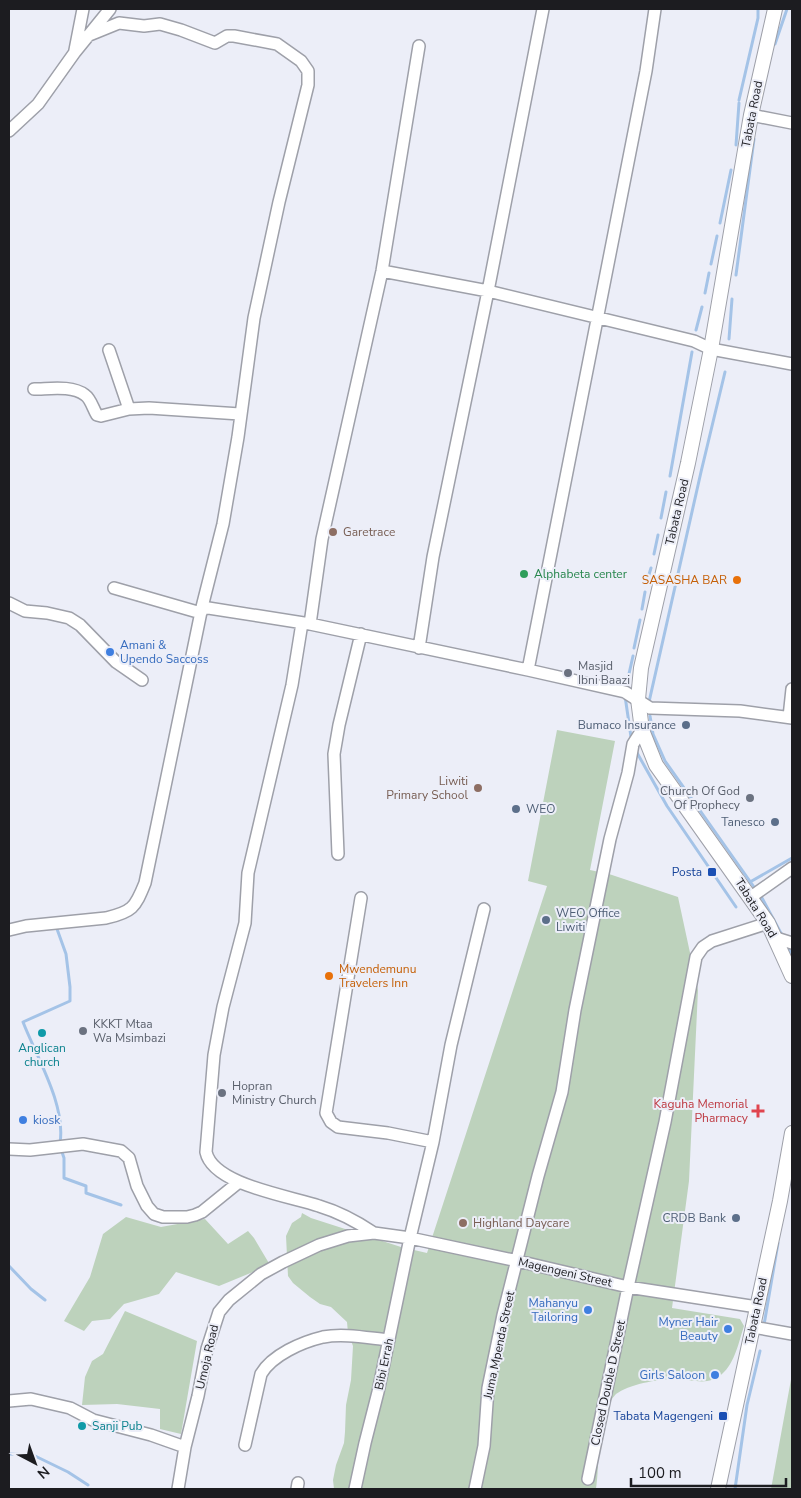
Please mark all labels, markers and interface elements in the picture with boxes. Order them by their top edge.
street label: Tabata Road [738,79,766,149]
street label: Tabata Road [662,477,692,547]
place label: Garetrace [343,524,395,540]
marker: Garetrace [327,526,339,538]
place label: Alphabeta center [534,566,628,582]
marker: Alphabeta center [518,568,530,580]
place label: SASASHA BAR [642,572,727,588]
marker: SASASHA BAR [731,574,743,586]
place label: Amani & Upendo Saccoss [120,637,209,667]
marker: Amani & Upendo Saccoss [104,646,116,658]
place label: Masjid Ibni Baazi [578,658,630,688]
marker: Masjid Ibni Baazi [562,667,574,679]
place label: Bumaco Insurance [578,717,676,733]
marker: Bumaco Insurance [680,719,692,731]
place label: Liwiti Primary School [386,773,468,803]
marker: Liwiti Primary School [472,782,484,794]
place label: Church Of God Of Prophecy [660,783,741,813]
marker: Church Of God Of Prophecy [744,792,756,804]
place label: WEO [526,801,555,817]
marker: WEO [510,803,522,815]
place label: Tanesco [721,814,765,830]
marker: Tanesco [769,816,781,828]
place label: Posta [672,864,702,880]
marker: Posta [706,866,718,878]
street label: Tabata Road [731,875,781,941]
place label: WEO Office Liwiti [556,905,620,935]
marker: WEO Office Liwiti [540,914,552,926]
place label: Mwendemunu Travelers Inn [339,961,416,991]
marker: Mwendemunu Travelers Inn [323,970,335,982]
place label: KKKT Mtaa Wa Msimbazi [93,1016,166,1046]
marker: KKKT Mtaa Wa Msimbazi [77,1025,89,1037]
marker: Anglican church [36,1027,48,1039]
place label: Anglican church [18,1040,66,1070]
place label: Hopran Ministry Church [232,1078,317,1108]
marker: Hopran Ministry Church [216,1087,228,1099]
place label: Kaguha Memorial Pharmacy [654,1096,749,1126]
marker: Kaguha Memorial Pharmacy [752,1105,764,1117]
place label: kiosk [33,1112,61,1128]
marker: kiosk [17,1114,29,1126]
place label: CRDB Bank [663,1210,727,1226]
marker: CRDB Bank [730,1212,742,1224]
place label: Highland Daycare [473,1215,569,1231]
marker: Highland Daycare [457,1217,469,1229]
street label: Magengeni Street [517,1253,614,1291]
street label: Tabata Road [741,1276,771,1346]
street label: Juma Mpenda Street [480,1289,518,1401]
place label: Mahanyu Tailoring [529,1295,578,1325]
marker: Mahanyu Tailoring [582,1304,594,1316]
place label: Myner Hair Beauty [658,1314,719,1344]
street label: Closed Double D Street [587,1318,629,1447]
street label: Umoja Road [192,1323,222,1391]
marker: Myner Hair Beauty [722,1323,734,1335]
street label: Bibi Errah [371,1337,397,1391]
place label: Girls Saloon [639,1367,705,1383]
marker: Girls Saloon [709,1369,721,1381]
place label: Tabata Magengeni [613,1408,713,1424]
marker: Tabata Magengeni [717,1410,729,1422]
place label: Sanji Pub [92,1418,143,1434]
marker: Sanji Pub [76,1420,88,1432]
north arrow [10,1438,60,1488]
scale bar [631,1456,786,1488]
text: N [33,1462,53,1483]
text: 100 m [638,1463,682,1483]

